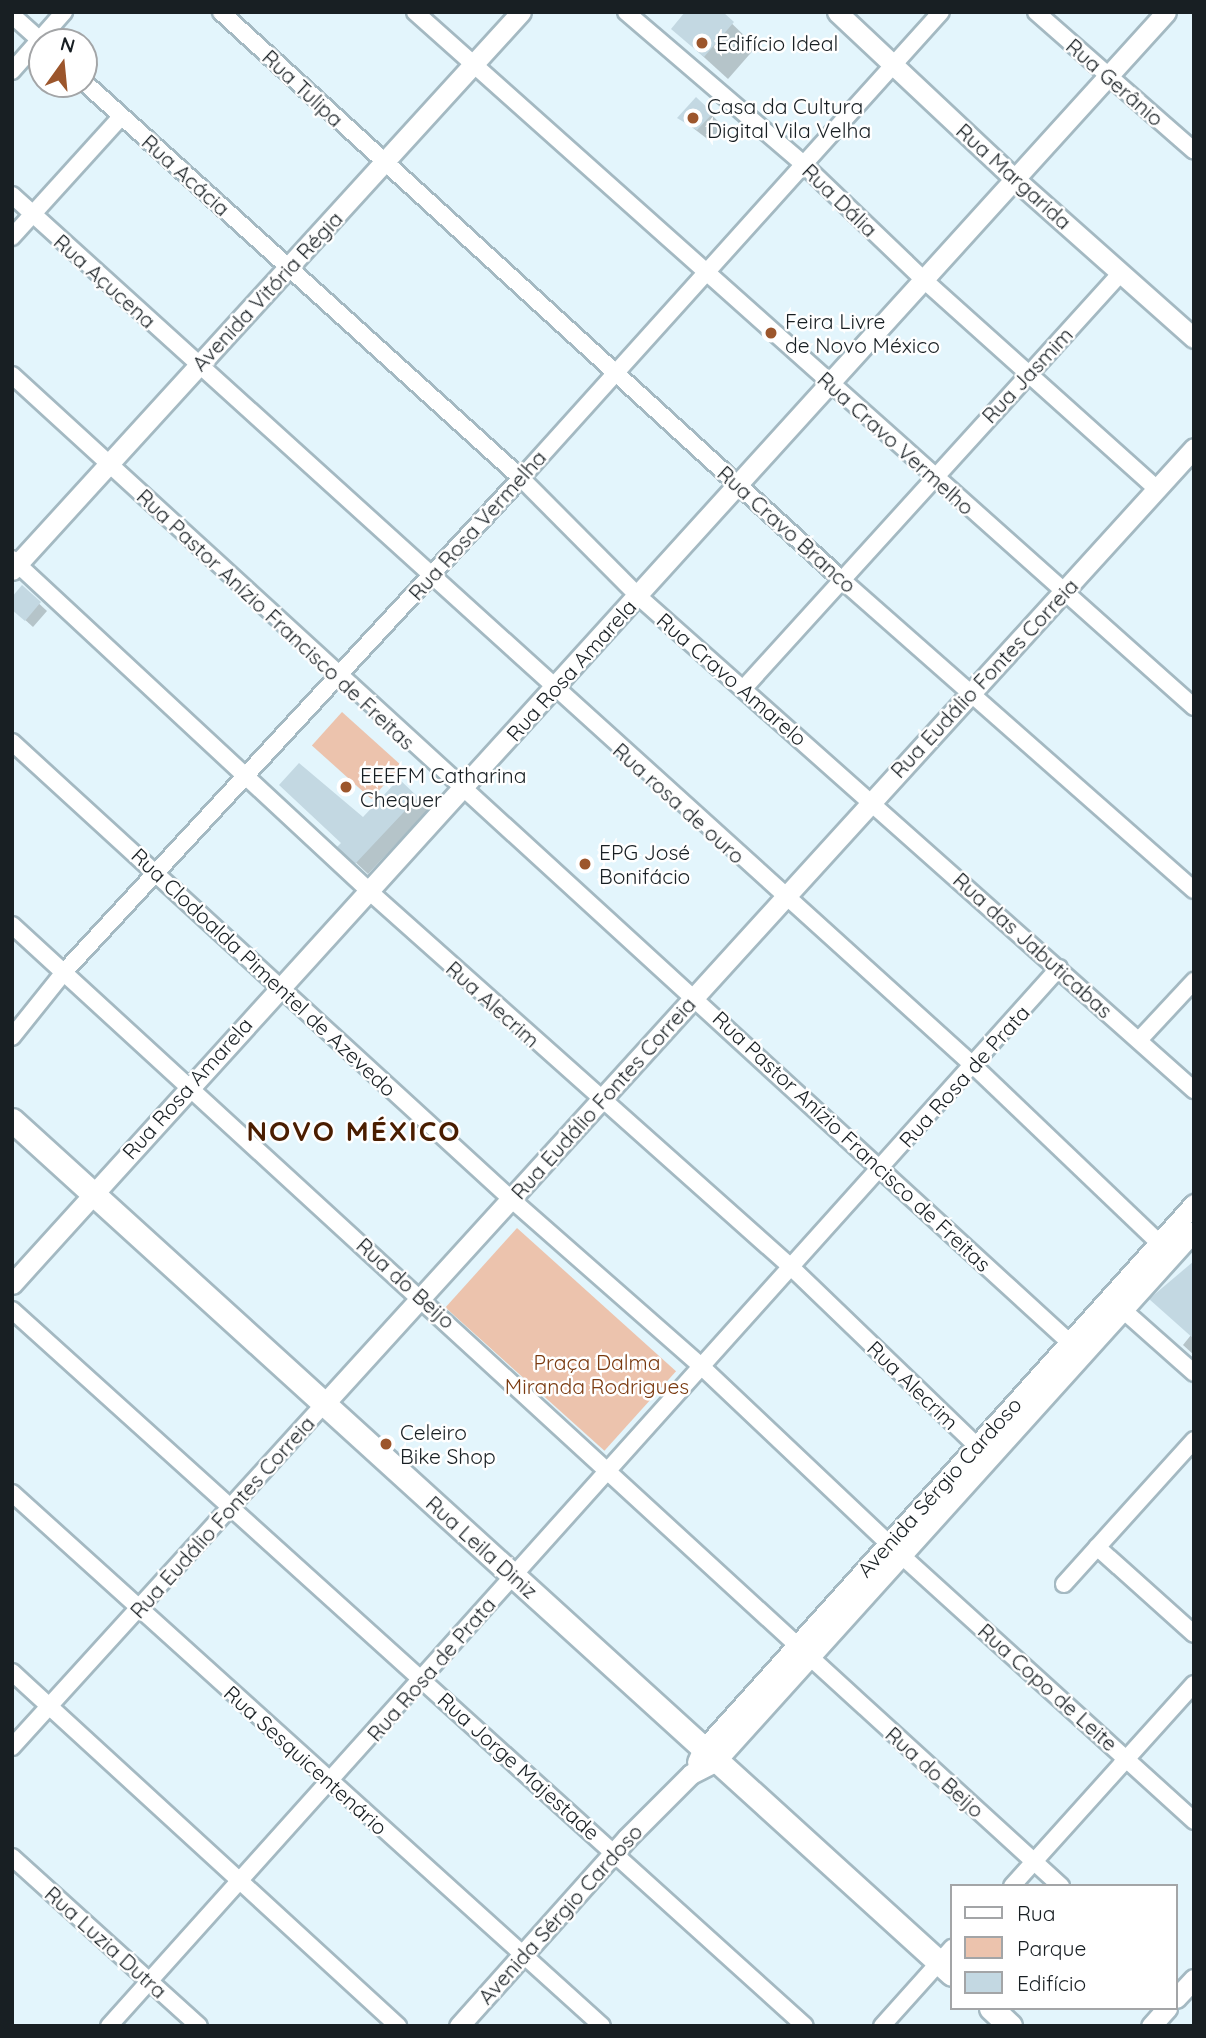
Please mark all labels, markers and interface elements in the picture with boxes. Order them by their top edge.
north arrow [28,28,98,98]
place label: Edifício Ideal [716,30,838,56]
text: N [58,31,78,58]
street label: Rua Gerânio [1061,33,1169,131]
marker: Edifício Ideal [694,35,710,51]
street label: Rua Tulipa [257,44,349,132]
place label: Casa da Cultura Digital Vila Velha [707,93,871,143]
marker: Casa da Cultura Digital Vila Velha [685,110,701,126]
street label: Rua Margarida [951,118,1077,234]
street label: Rua Acácia [137,129,235,221]
street label: Rua Dália [797,158,883,242]
street label: Avenida Vitória Régia [187,206,347,376]
street label: Rua Açucena [49,229,161,333]
place label: Feira Livre de Novo México [785,308,940,358]
street label: Rua Jasmim [976,322,1078,428]
marker: Feira Livre de Novo México [763,325,779,341]
street label: Rua Cravo Vermelho [813,366,979,520]
street label: Rua Rosa Vermelha [403,445,551,605]
street label: Rua Cravo Branco [713,460,861,598]
street label: Rua Pastor Anízio Francisco de Freitas [132,483,420,755]
street label: Rua Eudálio Fontes Correia [885,573,1083,783]
street label: Rua Rosa Amarela [501,594,641,746]
street label: Rua Cravo Amarelo [652,607,812,751]
street label: Rua rosa de ouro [608,737,750,869]
place label: EEEFM Catharina Chequer [360,762,526,812]
marker: EEEFM Catharina Chequer [338,779,354,795]
place label: EPG José Bonifácio [599,839,690,889]
street label: Rua Clodoalda Pimentel de Azevedo [126,843,402,1101]
marker: EPG José Bonifácio [577,856,593,872]
street label: Rua das Jabuticabas [948,867,1118,1023]
street label: Rua Alecrim [441,956,545,1052]
street label: Rua Eudálio Fontes Correia [506,992,700,1204]
street label: Rua Rosa de Prata [894,1000,1034,1152]
street label: Rua Pastor Anízio Francisco de Freitas [708,1005,996,1277]
street label: Rua Rosa Amarela [117,1012,257,1164]
district label: NOVO MÉXICO [248,1114,460,1148]
street label: Rua do Beijo [352,1232,460,1334]
street label: Rua Alecrim [862,1335,964,1435]
park label: Praça Dalma Miranda Rodrigues [505,1349,689,1399]
street label: Avenida Sérgio Cardoso [852,1392,1026,1582]
street label: Rua Eudálio Fontes Correia [125,1411,319,1623]
place label: Celeiro Bike Shop [400,1419,496,1469]
marker: Celeiro Bike Shop [378,1436,394,1452]
street label: Rua Leila Diniz [421,1490,543,1604]
street label: Rua Rosa de Prata [362,1592,500,1746]
street label: Rua Copo de Leite [973,1618,1123,1756]
street label: Rua Sesquicentenário [219,1680,393,1840]
street label: Rua Jorge Majestade [433,1687,605,1845]
street label: Rua do Beijo [881,1721,989,1823]
street label: Avenida Sérgio Cardoso [473,1819,647,2009]
street label: Rua Luzia Dutra [40,1881,172,2003]
legend [950,1884,1178,2010]
text: Rua [1017,1900,1056,1926]
text: Parque [1017,1935,1086,1961]
text: Edifício [1017,1970,1086,1996]

